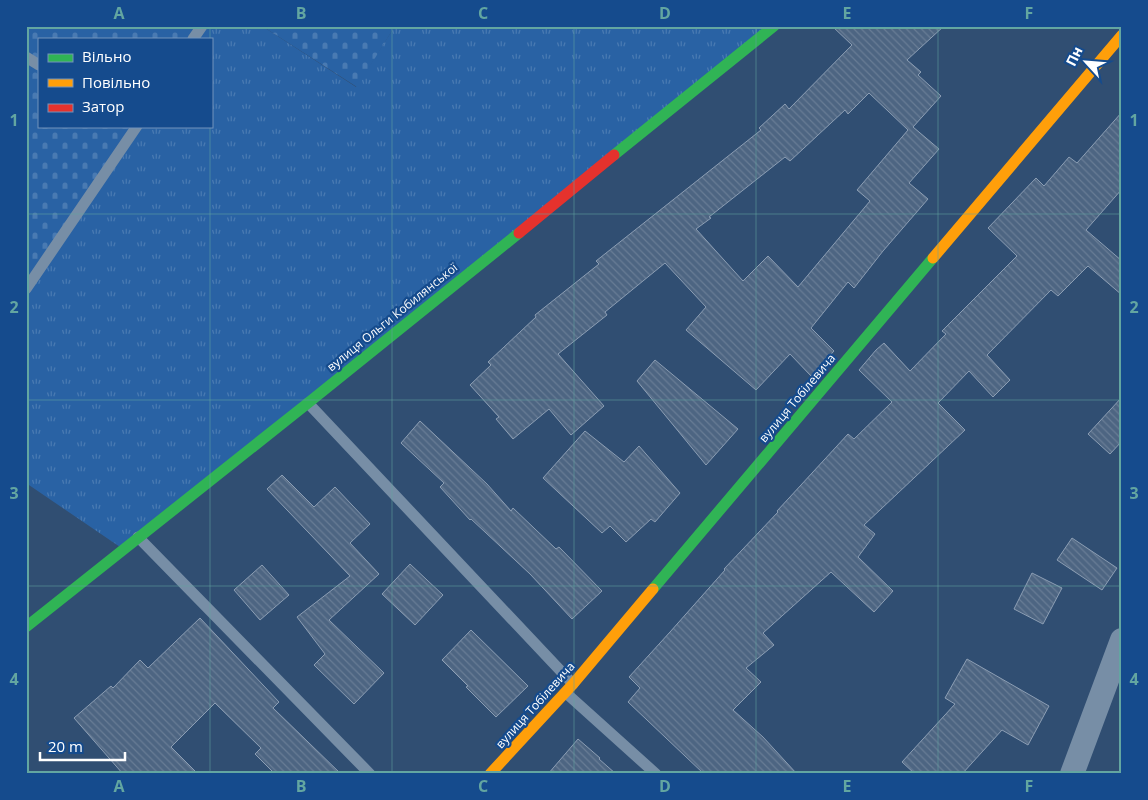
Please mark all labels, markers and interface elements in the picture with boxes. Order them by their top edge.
text: A [113,2,125,24]
text: B [296,2,306,24]
text: C [478,2,488,24]
text: D [659,2,671,24]
text: E [843,2,852,24]
text: F [1025,2,1033,24]
legend [38,38,212,128]
north arrow [1060,38,1110,88]
text: Пн [1061,43,1087,69]
text: Вільно [82,46,131,66]
text: Повільно [82,72,150,92]
text: Затор [82,96,124,116]
text: 1 [9,109,19,131]
text: 1 [1129,109,1139,131]
street label: вулиця Ольги Кобилянської [323,258,462,375]
text: 2 [9,296,19,318]
text: 2 [1129,296,1139,318]
street label: вулиця Тобілевича [755,350,839,446]
text: 3 [9,482,19,504]
text: 3 [1129,482,1139,504]
street label: вулиця Тобілевича [492,658,578,752]
text: 4 [9,668,19,690]
text: 4 [1129,668,1139,690]
scale bar [40,730,125,762]
text: 20 m [48,736,83,756]
text: A [113,775,125,797]
text: B [296,775,306,797]
text: C [478,775,488,797]
text: D [659,775,671,797]
text: E [843,775,852,797]
text: F [1025,775,1033,797]

